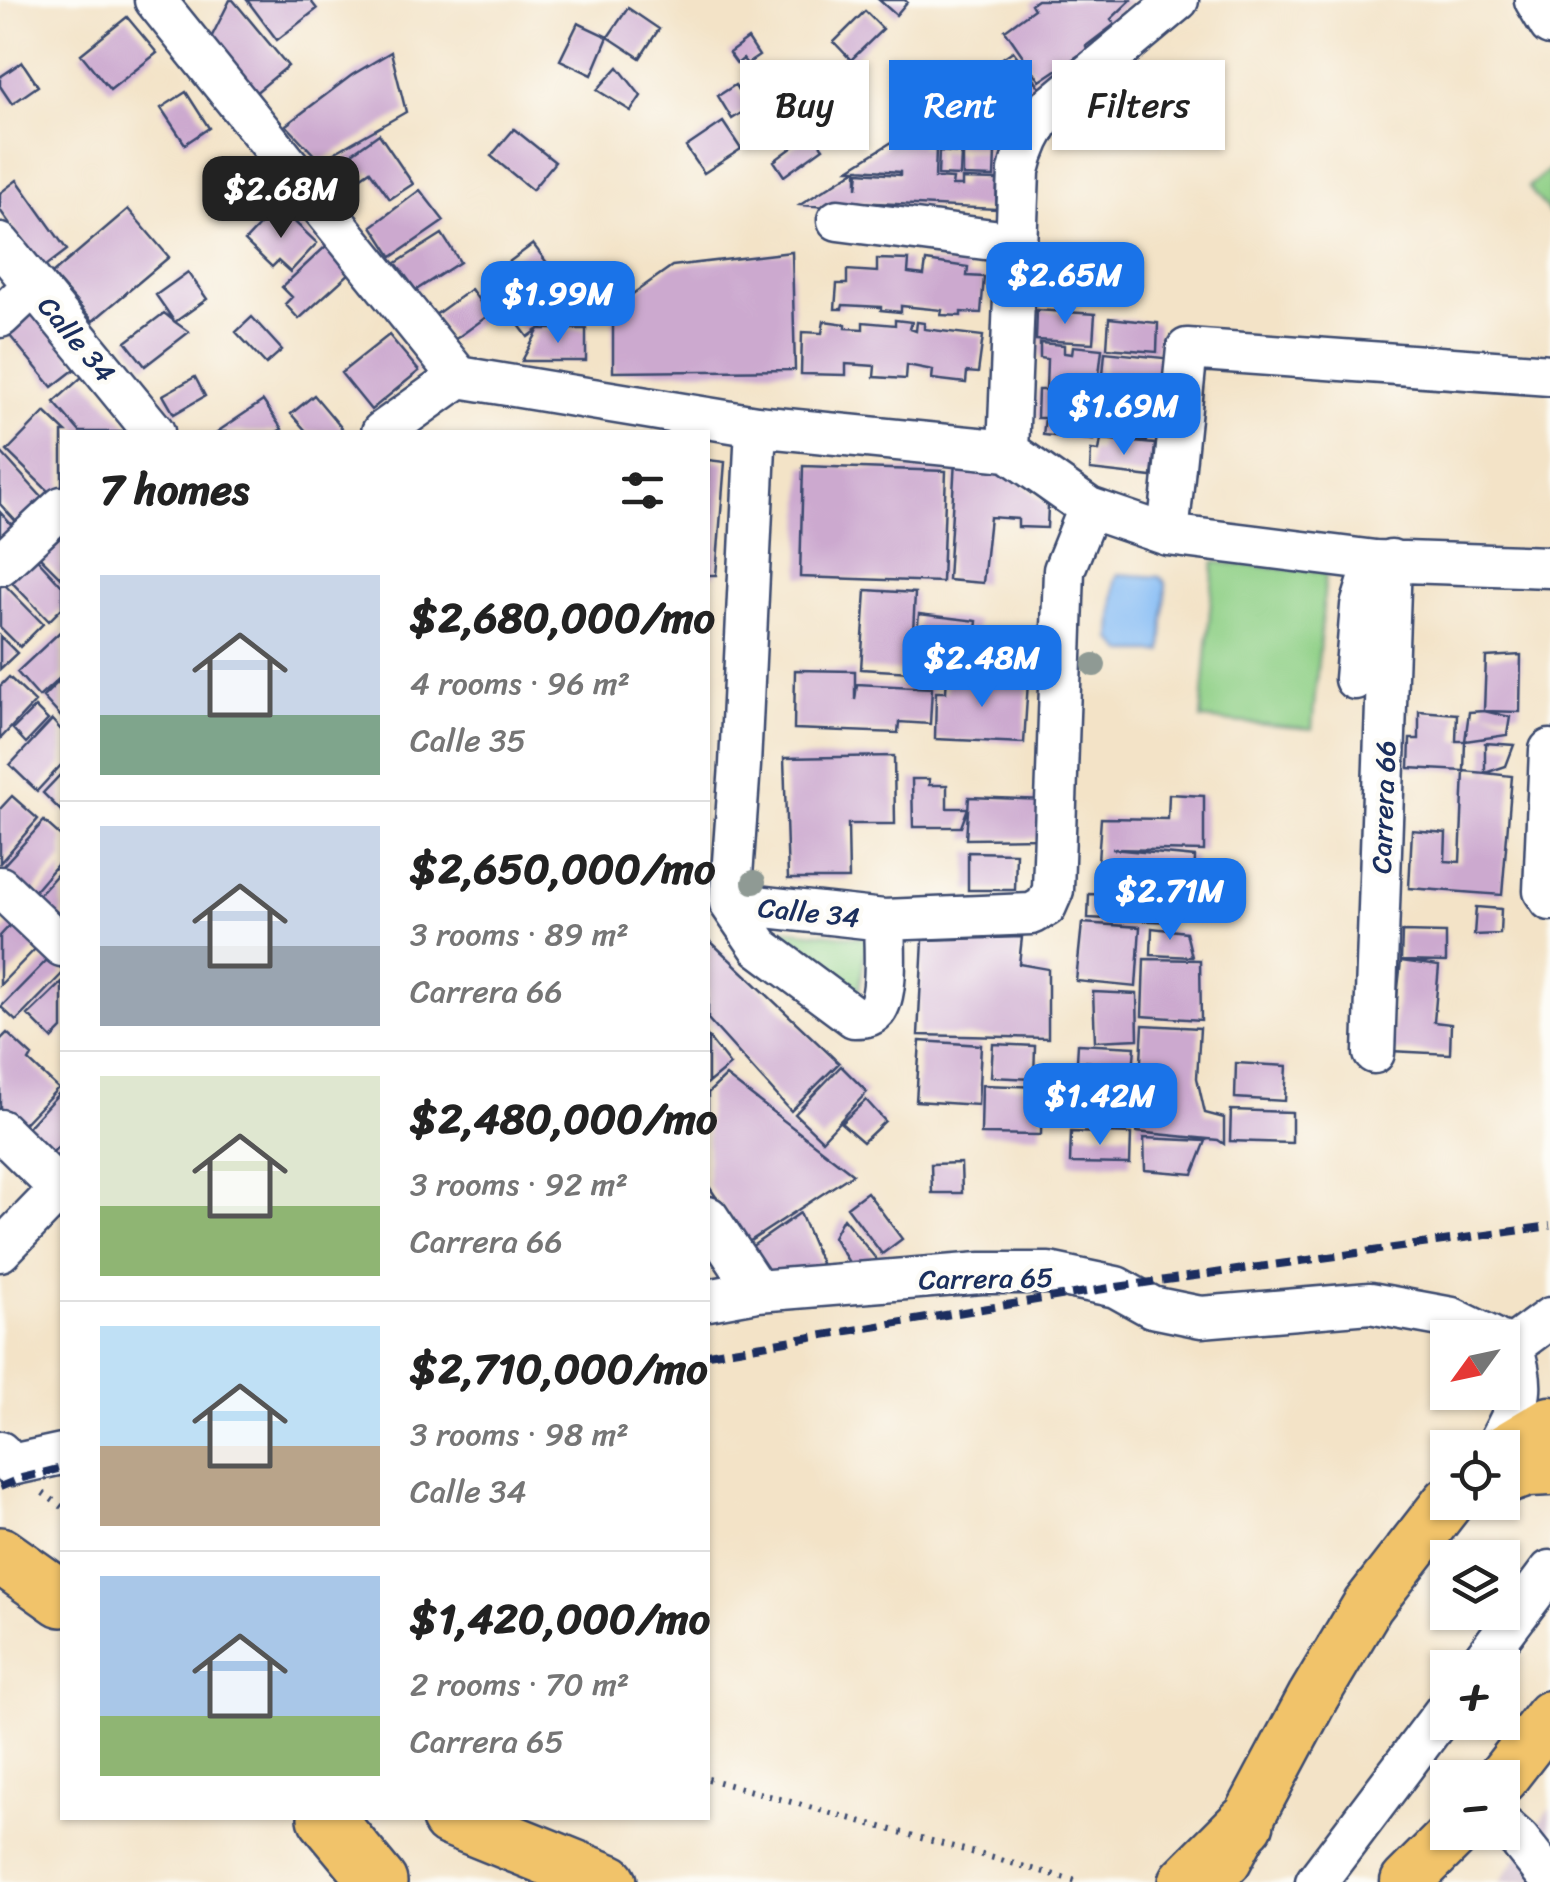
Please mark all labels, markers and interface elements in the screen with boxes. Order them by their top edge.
chip: Buy [740,60,869,150]
chip: Rent [889,60,1032,150]
chip: Filters [1052,60,1225,150]
pin: $2.68M [200,156,362,241]
text: $2.68M [224,160,338,217]
pin: $2.65M [984,242,1146,327]
text: $2.65M [1008,246,1122,303]
pin: $1.99M [477,261,639,346]
text: $1.99M [503,265,613,322]
street label: Calle 34 [25,284,128,394]
pin: $1.69M [1043,373,1205,458]
text: $1.69M [1070,377,1178,434]
text: 7 homes [100,453,249,527]
icon: filters [615,463,670,518]
text: $2,680,000/mo [410,581,715,655]
icon: home [180,615,300,735]
pin: $2.48M [901,625,1063,710]
text: $2.48M [924,629,1040,686]
text: 4 rooms · 96 m² [410,655,630,712]
text: Calle 35 [410,712,526,769]
street label: Carrera 66 [1357,739,1410,875]
text: $2,650,000/mo [410,832,715,906]
pin: $2.71M [1089,858,1251,943]
text: $2.71M [1116,862,1224,919]
icon: home [180,866,300,986]
street label: Calle 34 [756,883,862,942]
text: 3 rooms · 89 m² [410,906,629,963]
text: Carrera 66 [410,963,563,1020]
pin: $1.42M [1019,1063,1181,1148]
text: $1.42M [1045,1067,1155,1124]
text: $2,480,000/mo [410,1082,717,1156]
icon: home [180,1116,300,1236]
text: 3 rooms · 92 m² [410,1156,628,1213]
text: Carrera 66 [410,1213,563,1270]
street label: Carrera 65 [918,1253,1054,1304]
north arrow [1430,1320,1520,1410]
map controls [1430,1320,1520,1850]
text: $2,710,000/mo [410,1332,708,1406]
icon: home [180,1366,300,1486]
text: 3 rooms · 98 m² [410,1406,629,1463]
button: locate [1430,1430,1520,1520]
text: Calle 34 [410,1463,527,1520]
button: layers [1430,1540,1520,1630]
text: $1,420,000/mo [410,1582,710,1656]
icon: home [180,1616,300,1736]
button: + [1430,1650,1520,1740]
text: 2 rooms · 70 m² [410,1656,629,1713]
text: Carrera 65 [410,1713,564,1770]
button: − [1430,1760,1520,1850]

